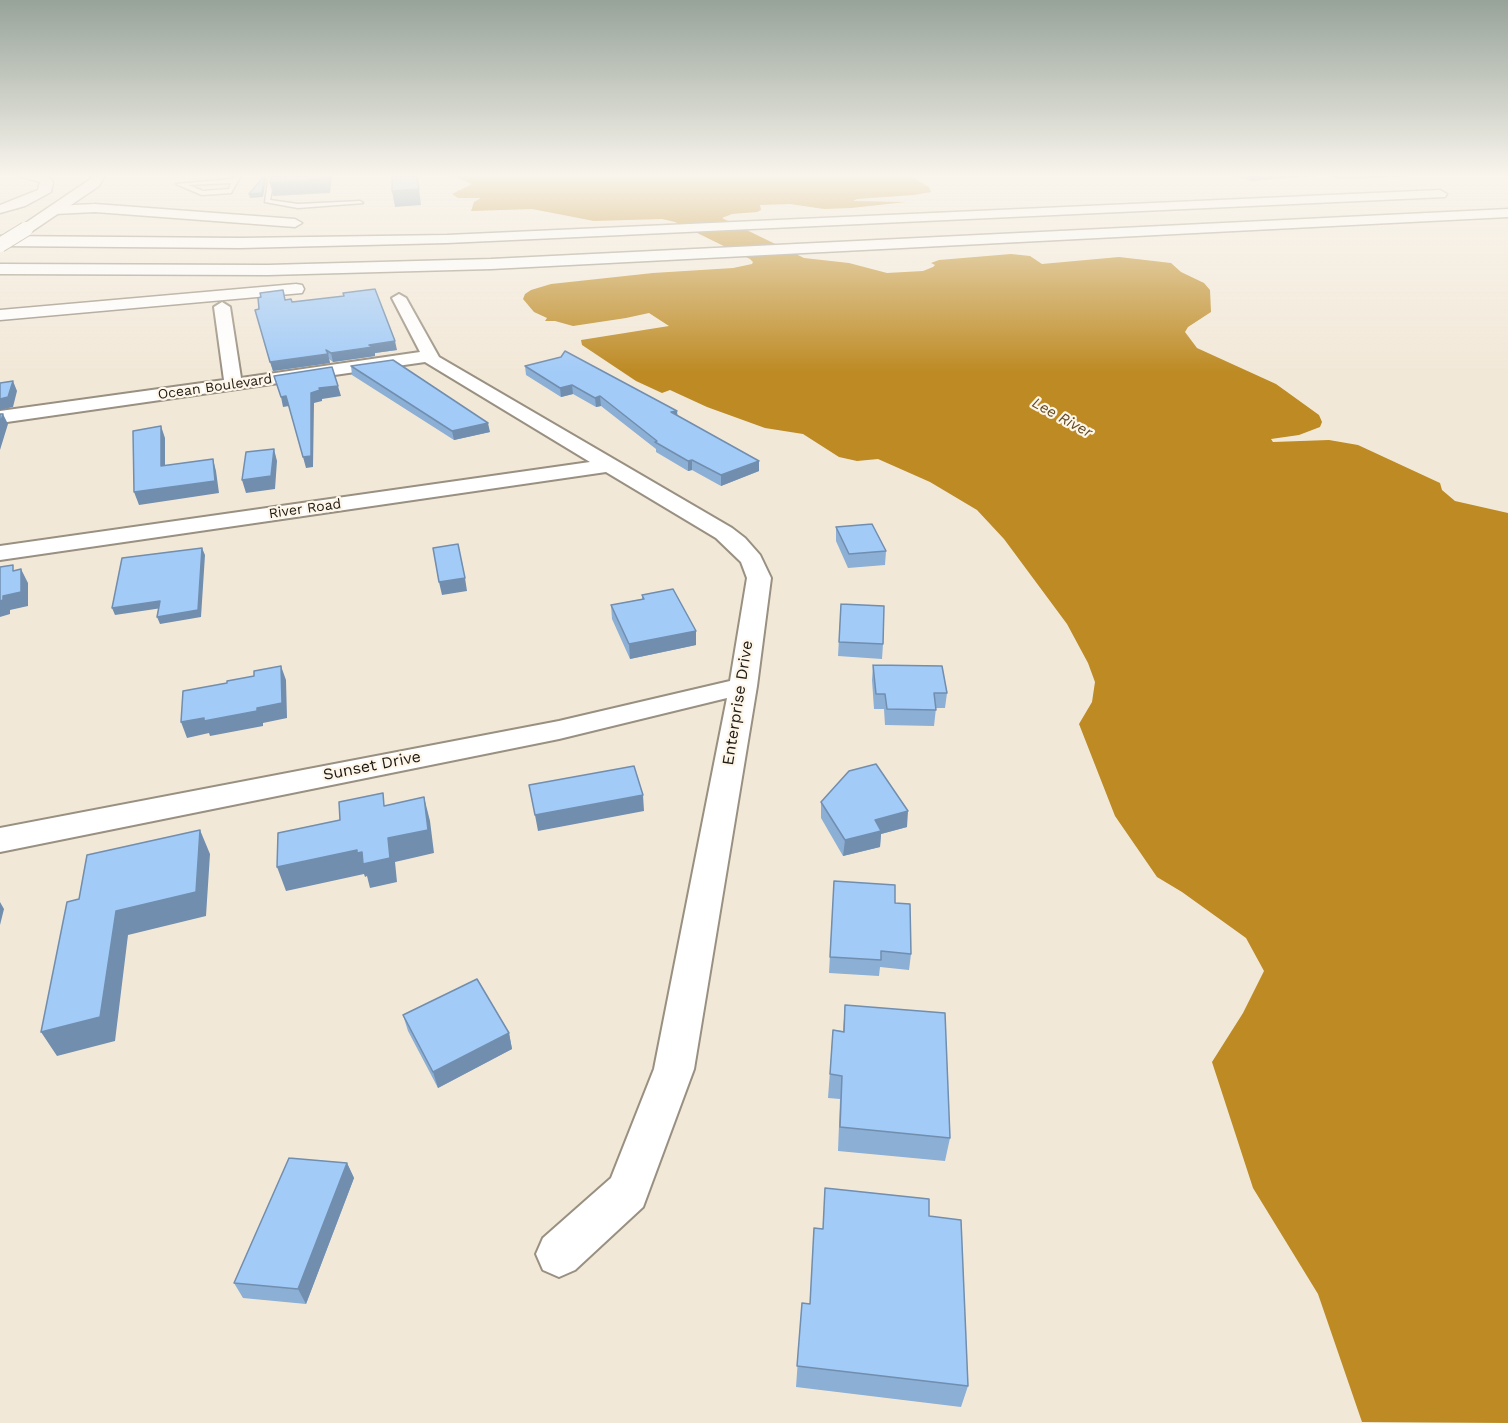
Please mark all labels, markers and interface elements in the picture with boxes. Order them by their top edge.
street label: Ocean Boulevard [157,371,273,403]
water label: Lee River [1029,394,1095,442]
street label: River Road [268,496,342,522]
street label: Enterprise Drive [719,639,757,767]
street label: Sunset Drive [321,747,423,785]

